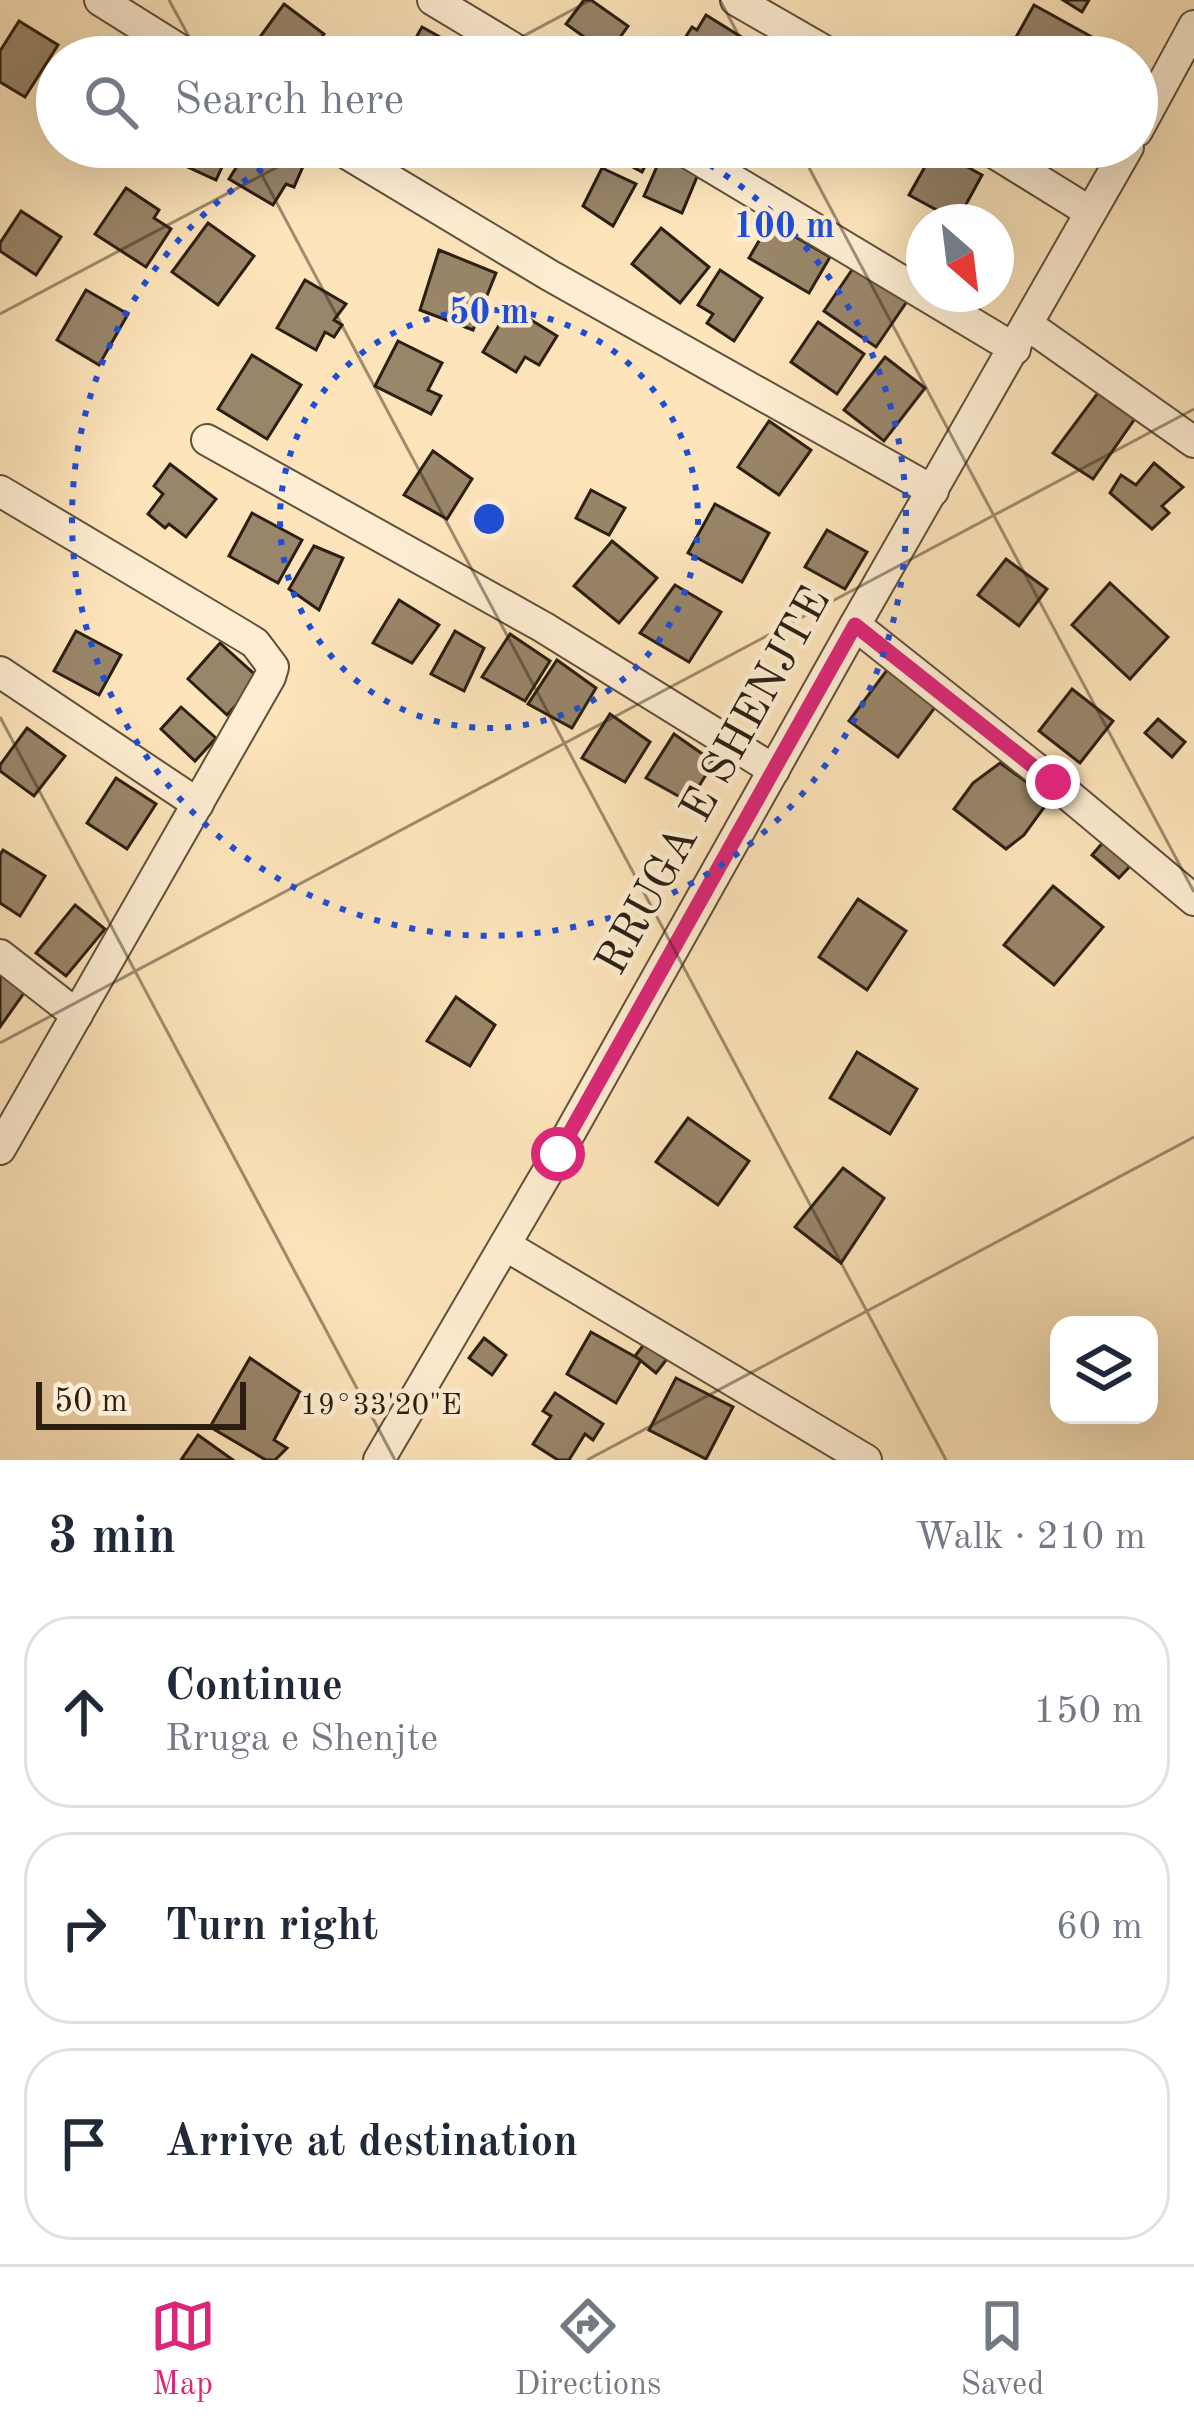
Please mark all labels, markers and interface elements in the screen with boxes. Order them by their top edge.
search box [36,36,1158,168]
icon: search [78,69,144,135]
text: Search here [174,79,404,124]
north arrow [906,204,1014,312]
text: 100 m [733,210,835,246]
text: 50 m [449,296,529,332]
centre of rings [468,498,510,540]
street label: RRUGA E SHENJTE [590,581,840,983]
route end [1026,755,1080,809]
route start [531,1127,585,1181]
map controls [1050,1316,1158,1424]
button: layers [1050,1316,1158,1424]
scale bar [36,1376,246,1429]
text: 50 m [54,1386,128,1419]
text: 19°33'20"E [300,1391,462,1421]
text: 3 min [48,1513,176,1564]
text: Walk · 210 m [915,1518,1146,1557]
text: Continue [165,1665,343,1710]
icon: ahead [51,1679,117,1745]
text: 150 m [1033,1692,1143,1731]
text: Rruga e Shenjte [165,1720,438,1759]
icon: right [51,1895,117,1961]
text: Turn right [165,1905,378,1950]
text: 60 m [1056,1908,1143,1947]
icon: arrive [51,2111,117,2177]
text: Arrive at destination [165,2121,578,2166]
tab: Map [150,2293,216,2406]
tab: Directions [515,2293,661,2406]
tab: Saved [960,2293,1044,2406]

